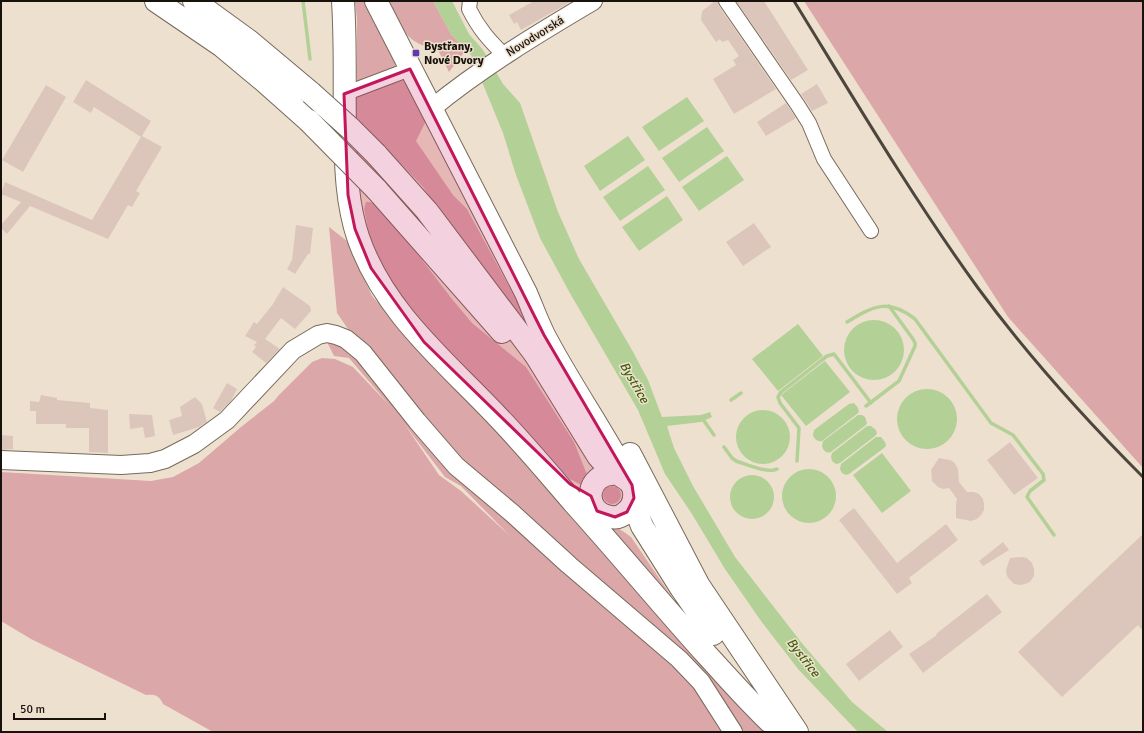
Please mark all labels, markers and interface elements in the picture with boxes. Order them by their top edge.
street label: Novodvorská [504,13,567,60]
place label: Bystřany, Nové Dvory [424,39,484,68]
marker: Bystřany, Nové Dvory [411,48,421,58]
water label: Bystřice [616,359,653,407]
water label: Bystřice [783,635,824,681]
scale bar [14,695,105,721]
text: 50 m [20,702,45,717]

